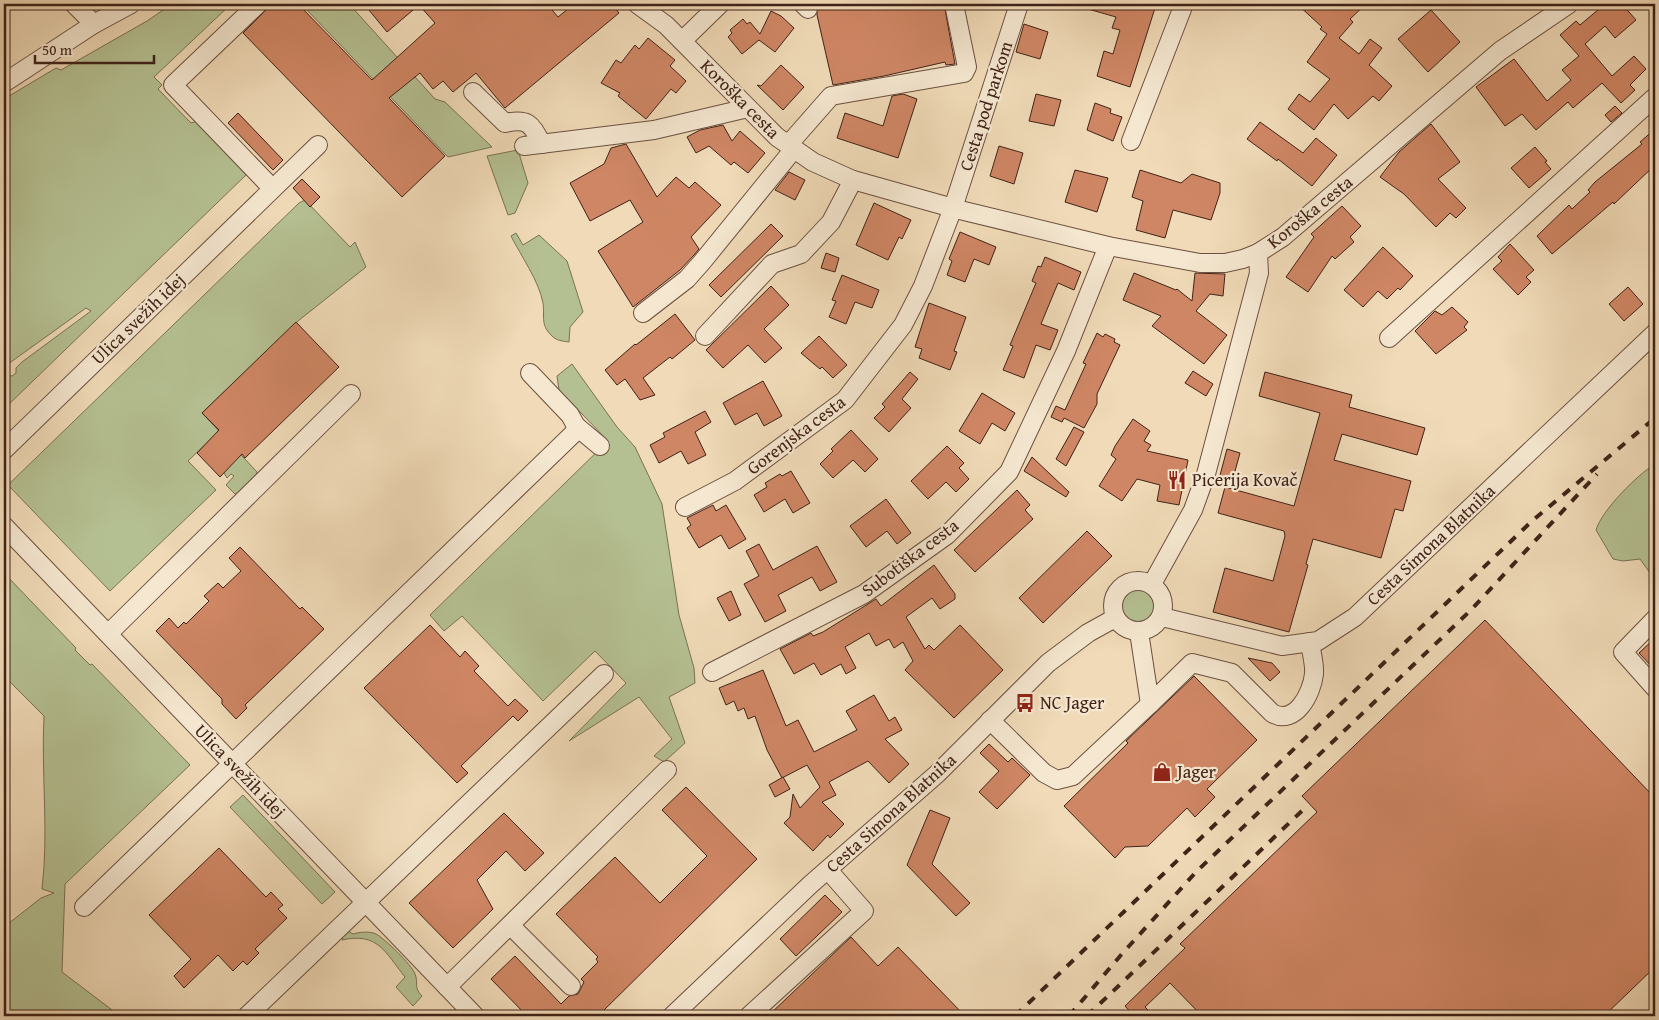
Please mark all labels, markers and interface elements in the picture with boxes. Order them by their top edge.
scale bar [35,32,154,64]
street label: Cesta pod parkom [952,37,1019,174]
text: 50 m [42,39,73,60]
street label: Koroška cesta [694,53,787,145]
street label: Koroška cesta [1261,168,1359,255]
street label: Ulica svežih idej [85,267,191,371]
street label: Gorenjska cesta [741,388,851,481]
place label: Picerija Kovač [1192,466,1298,493]
restaurant icon: Picerija Kovač [1166,469,1188,491]
street label: Cesta Simona Blatnika [1360,477,1501,612]
street label: Subotiška cesta [855,512,964,603]
place label: NC Jager [1040,689,1105,716]
bus stop icon: NC Jager [1014,692,1036,714]
street label: Ulica svežih idej [188,718,292,824]
street label: Cesta Simona Blatnika [819,746,962,879]
place label: Jager [1175,758,1217,785]
shop icon: Jager [1151,761,1173,783]

